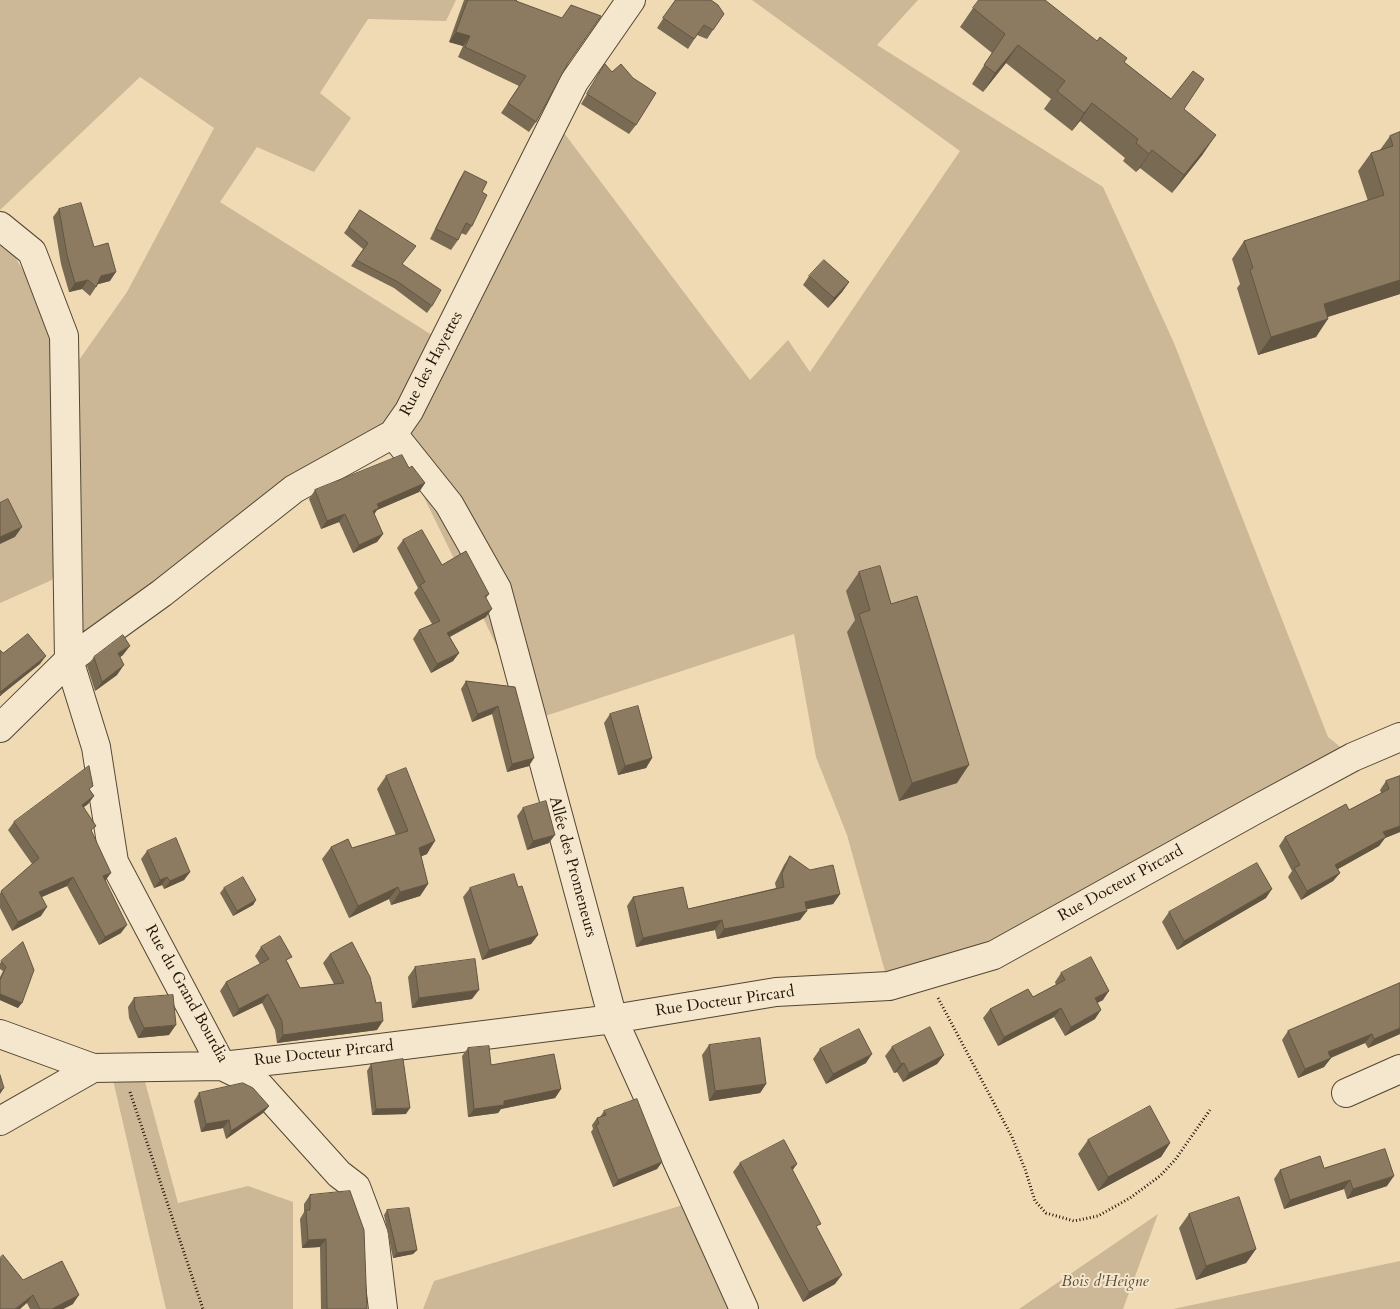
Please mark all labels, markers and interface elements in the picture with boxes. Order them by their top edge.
street label: Rue des Hayettes [396,308,468,420]
street label: Allée des Promeneurs [544,795,600,939]
street label: Rue Docteur Pircard [1055,842,1187,926]
street label: Rue du Grand Bourdia [140,922,232,1066]
street label: Rue Docteur Pircard [654,983,796,1021]
street label: Rue Docteur Pircard [253,1037,395,1071]
park label: Bois d'Heigne [1061,1272,1149,1292]

